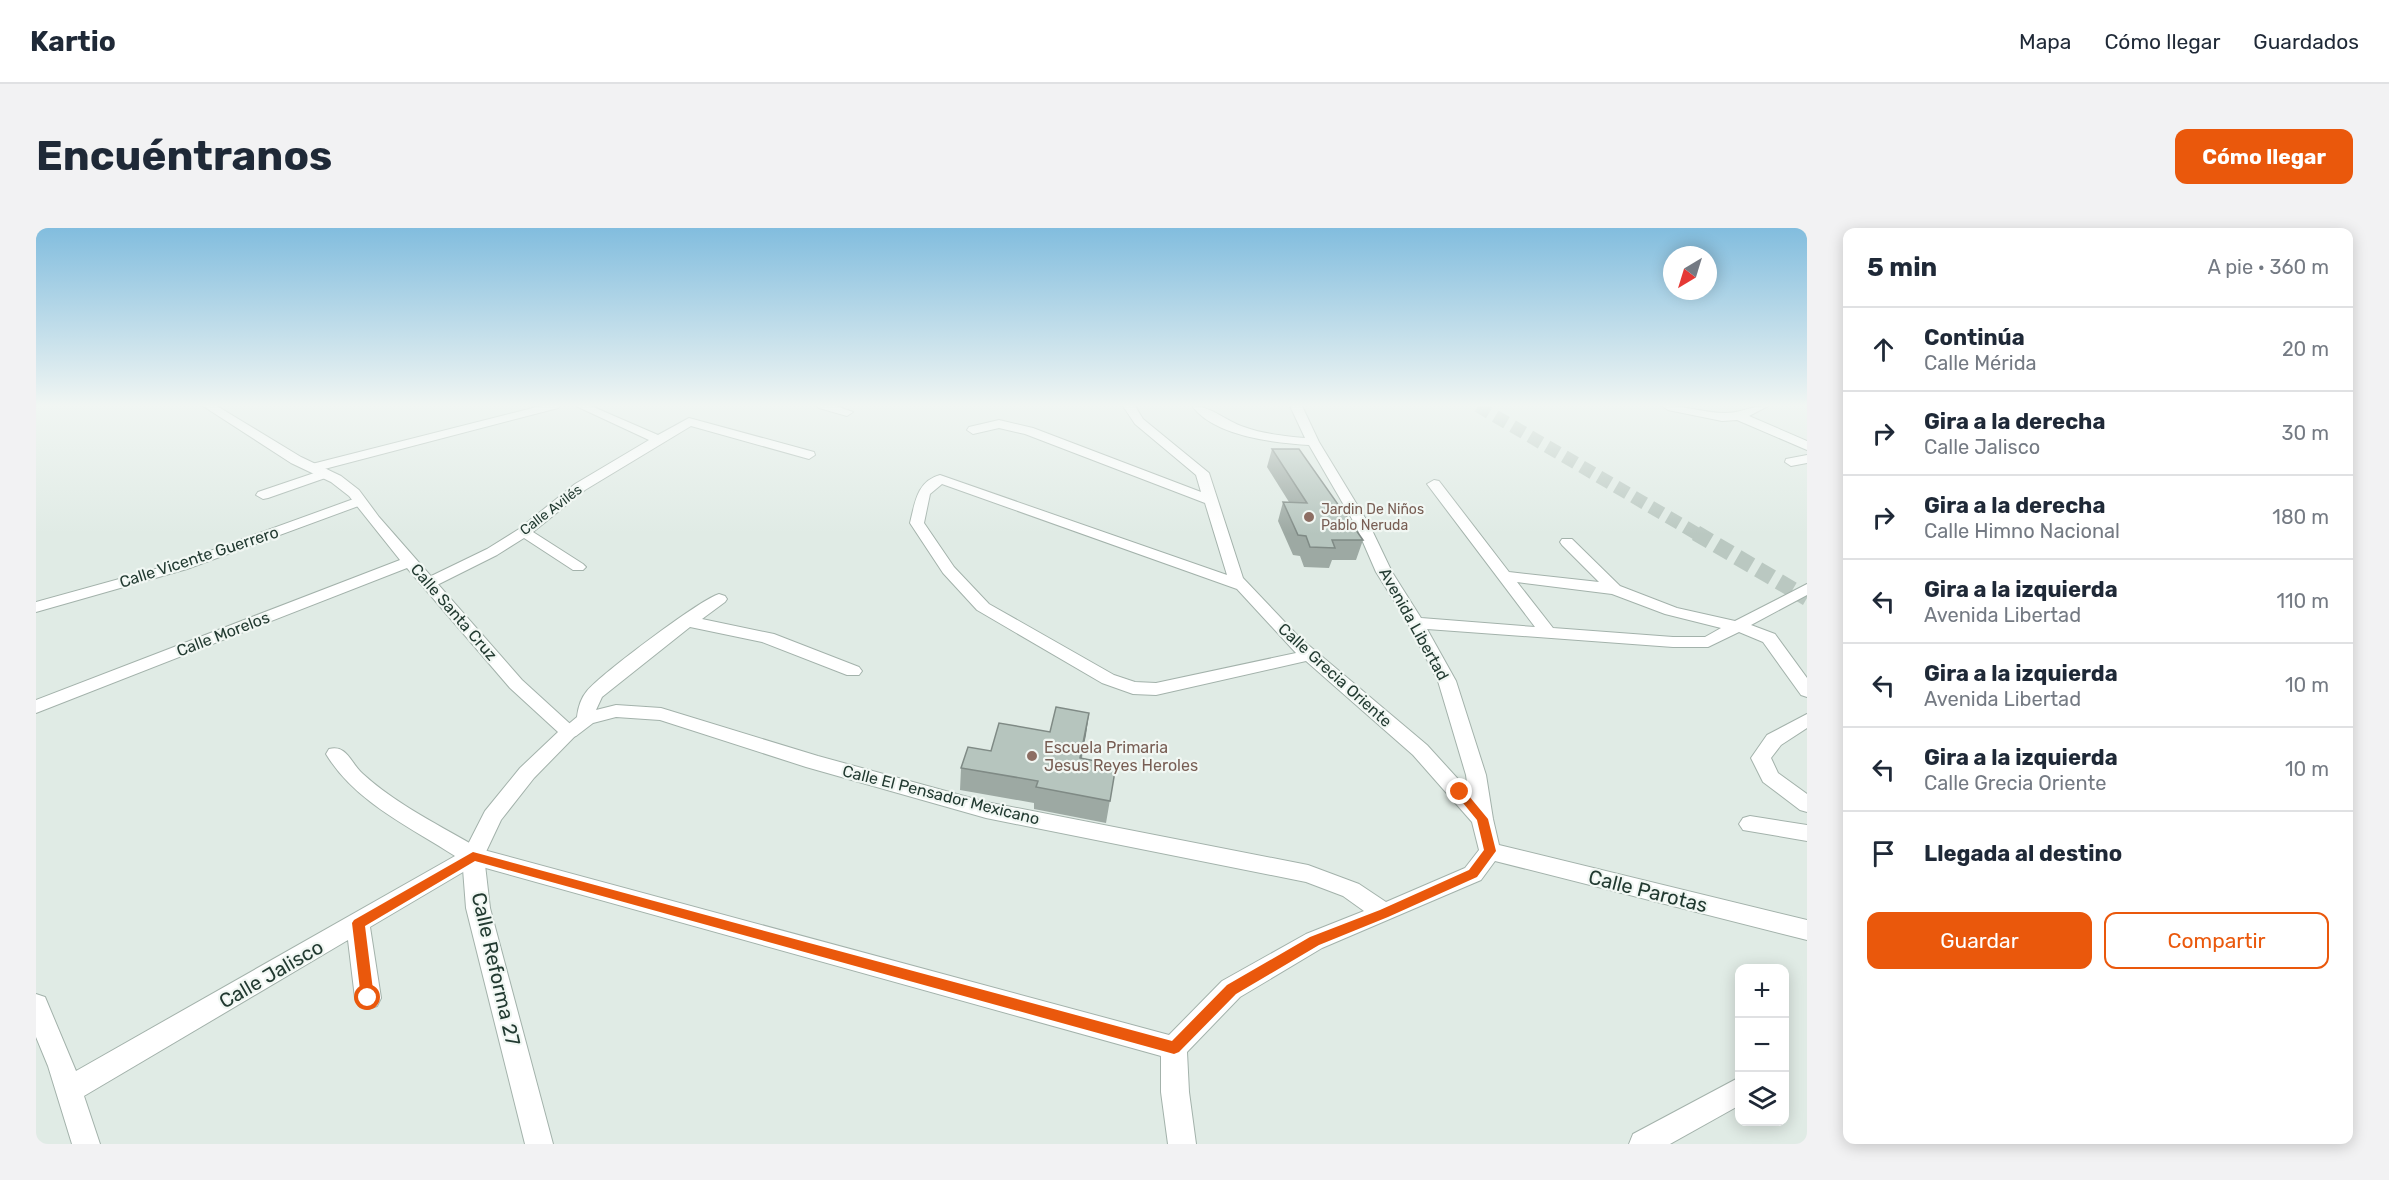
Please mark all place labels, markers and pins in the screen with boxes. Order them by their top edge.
place label: Jardin De Niños Pablo Neruda [1321,501,1424,534]
marker: Jardin De Niños Pablo Neruda [1302,510,1316,524]
place label: Escuela Primaria Jesus Reyes Heroles [1044,738,1198,775]
marker: Escuela Primaria Jesus Reyes Heroles [1025,749,1039,763]

